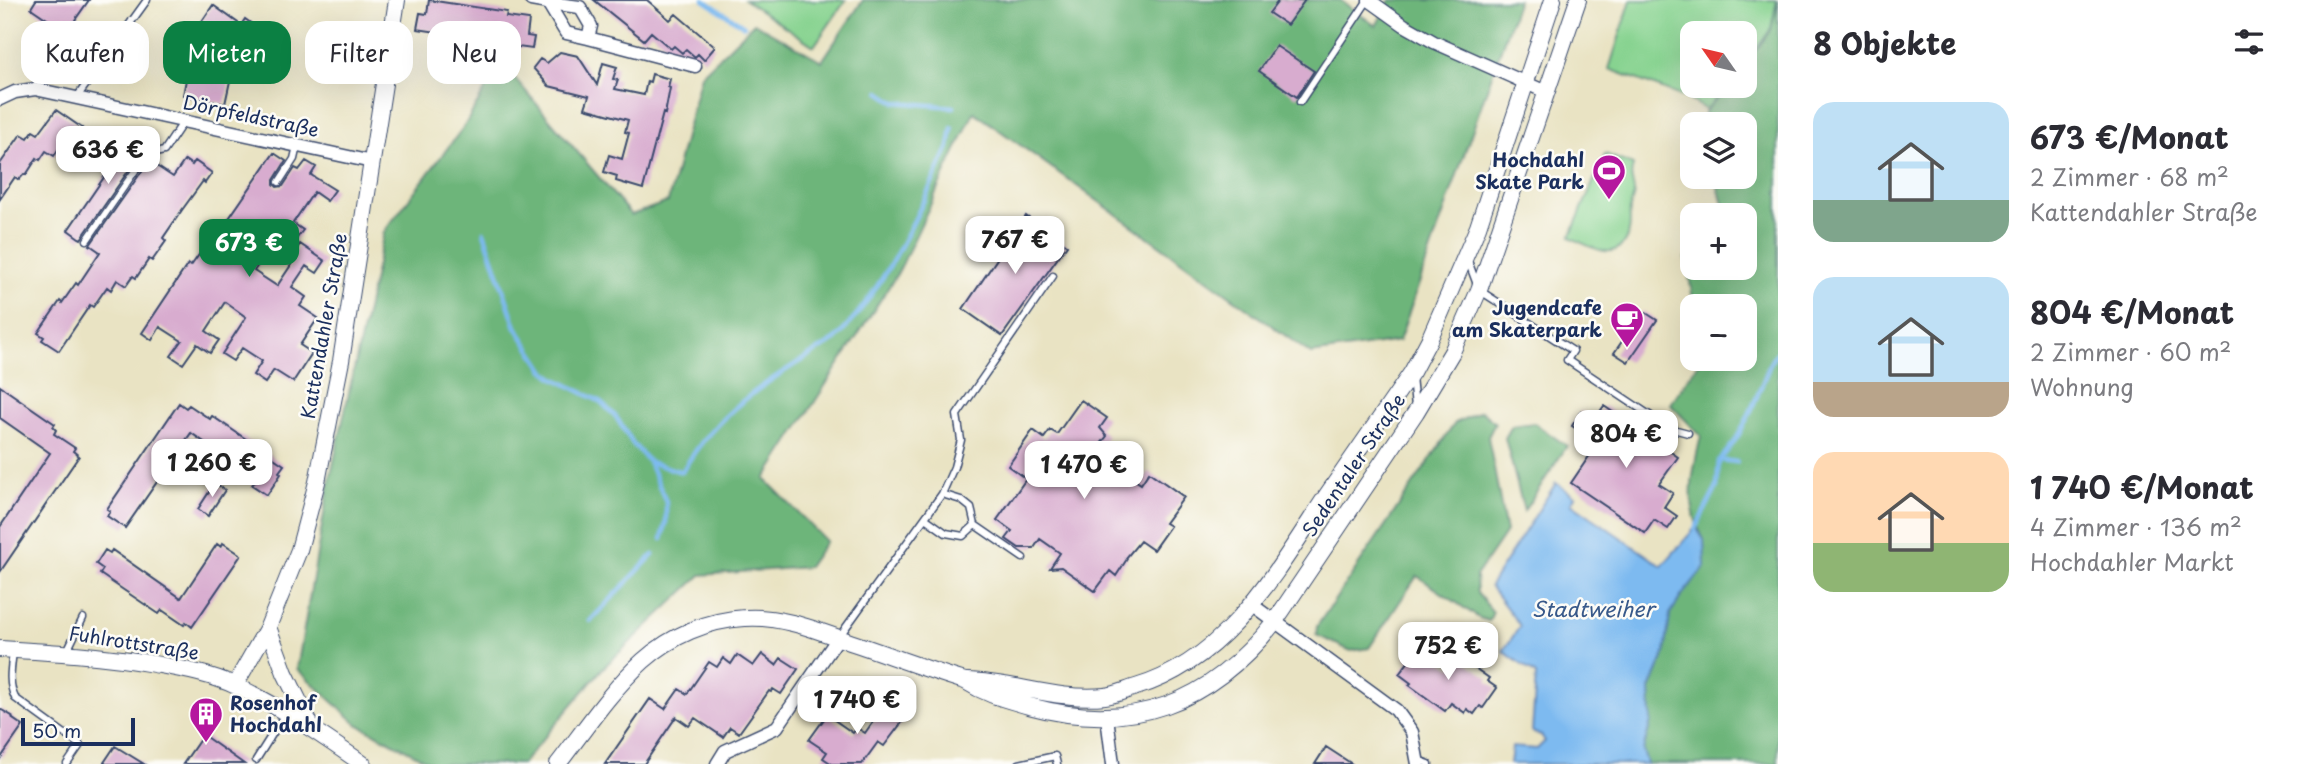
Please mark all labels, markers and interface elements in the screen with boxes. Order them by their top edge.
text: 8 Objekte [1813,20,1957,65]
chip: Kaufen [21,21,149,84]
chip: Mieten [163,21,291,84]
chip: Filter [305,21,413,84]
chip: Neu [427,21,521,84]
north arrow [1680,21,1757,98]
map controls [1680,21,1757,371]
icon: filters [2230,23,2268,61]
street label: Dörpfeldstraße [181,87,322,143]
button: layers [1680,112,1757,189]
text: 673 €/Monat [2030,114,2229,159]
pin: 636 € [59,127,157,186]
icon: home [1869,130,1953,214]
text: 636 € [72,131,144,166]
place label: Hochdahl Skate Park [1475,145,1584,195]
sports icon: Hochdahl Skate Park [1590,152,1628,201]
text: 2 Zimmer · 68 m² [2030,159,2229,194]
text: Kattendahler Straße [2030,194,2258,229]
button: + [1680,203,1757,280]
pin: 767 € [966,216,1064,276]
pin: 673 € [200,219,298,279]
text: 767 € [981,221,1049,256]
text: 673 € [215,224,283,259]
street label: Kattendahler Straße [293,231,353,421]
text: 804 €/Monat [2030,289,2234,334]
place label: Jugendcafe am Skaterpark [1452,293,1602,343]
button: − [1680,294,1757,371]
cafe icon: Jugendcafe am Skaterpark [1608,300,1646,349]
icon: home [1869,305,1953,389]
text: 2 Zimmer · 60 m² [2030,334,2231,369]
text: Wohnung [2030,369,2134,404]
street label: Sedentaler Straße [1295,387,1411,541]
pin: 804 € [1577,410,1675,470]
text: 804 € [1590,415,1662,450]
pin: 1 260 € [147,440,277,499]
pin: 1 470 € [1019,442,1149,501]
text: 1 260 € [167,444,257,479]
text: 1 470 € [1041,446,1127,481]
text: 1 740 €/Monat [2030,464,2254,509]
icon: home [1869,480,1953,564]
text: 4 Zimmer · 136 m² [2030,509,2242,544]
text: Hochdahler Markt [2030,544,2234,579]
water label: Stadtweiher [1532,592,1657,624]
street label: Fuhlrottstraße [67,618,201,666]
pin: 752 € [1399,622,1497,682]
text: 752 € [1414,627,1482,662]
pin: 1 740 € [792,676,922,736]
text: 1 740 € [813,681,901,716]
place label: Rosenhof Hochdahl [230,688,322,738]
building icon: Rosenhof Hochdahl [187,695,225,744]
scale bar [21,715,135,747]
text: 50 m [32,716,81,744]

